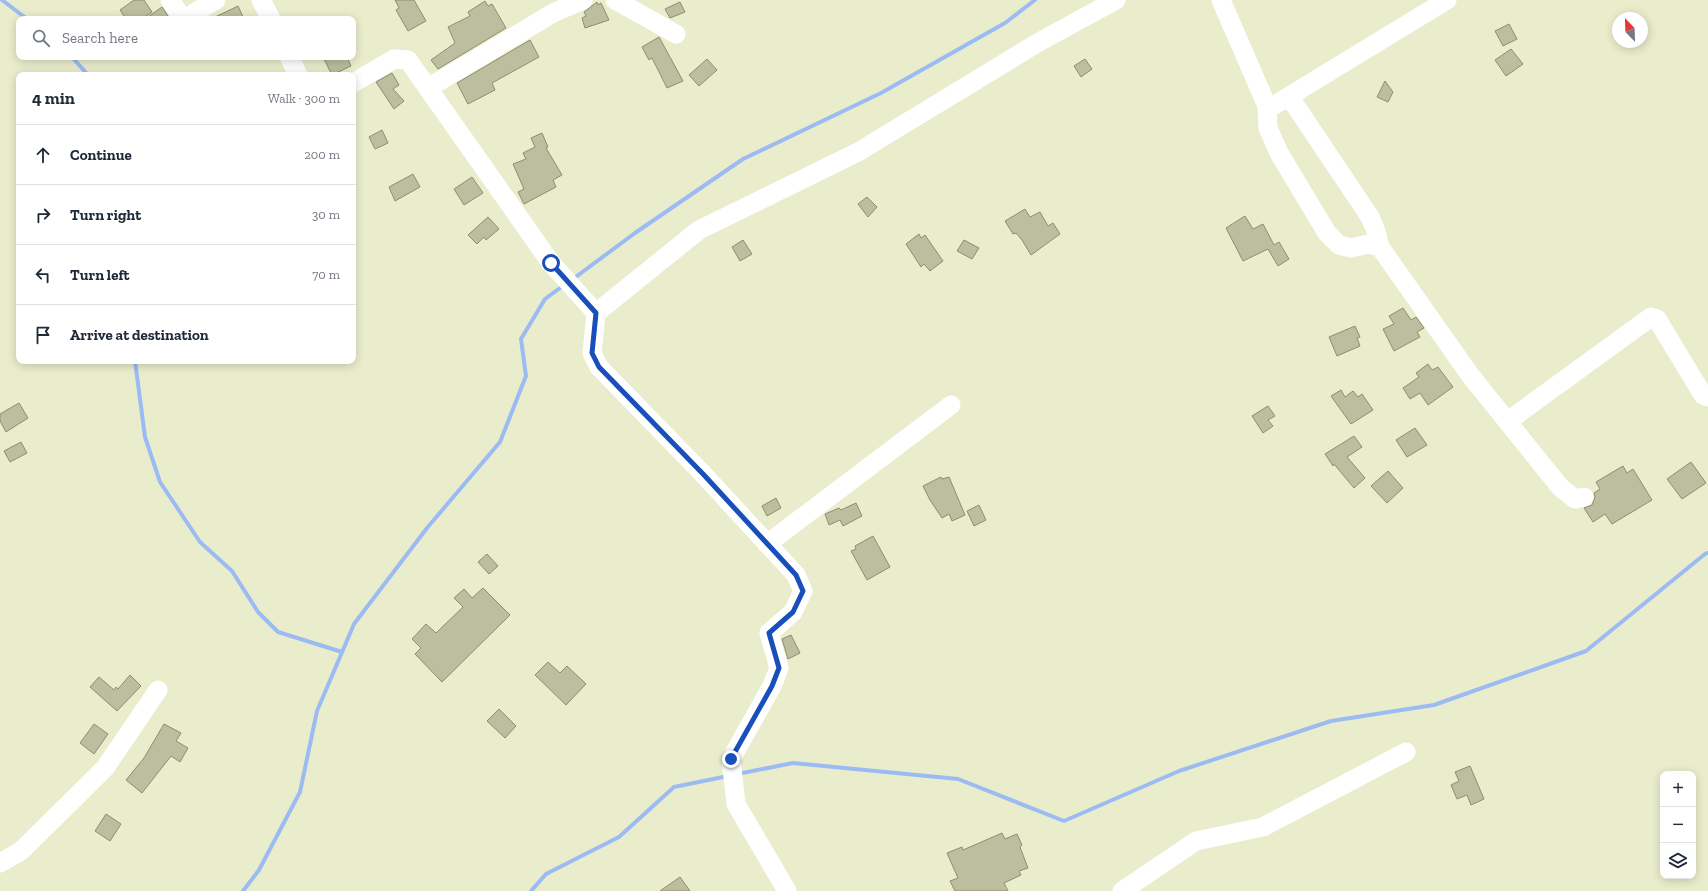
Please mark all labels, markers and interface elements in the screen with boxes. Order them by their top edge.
north arrow [1612,12,1648,48]
search box [16,16,356,60]
icon: search [30,27,52,49]
text: Search here [62,29,138,47]
text: 4 min [32,88,75,108]
text: Walk · 300 m [268,91,340,106]
icon: ahead [32,144,54,166]
text: Continue [70,146,132,164]
text: 200 m [304,147,340,162]
icon: right [32,204,54,226]
text: Turn right [70,206,141,224]
text: 30 m [312,207,340,222]
route start [542,254,560,272]
icon: left [32,264,54,286]
text: Turn left [70,266,130,284]
text: 70 m [312,267,340,282]
icon: arrive [32,324,54,346]
text: Arrive at destination [70,326,209,344]
route end [722,750,740,768]
map controls [1660,771,1696,879]
button: + [1660,771,1696,807]
button: − [1660,807,1696,843]
button: layers [1660,843,1696,879]

